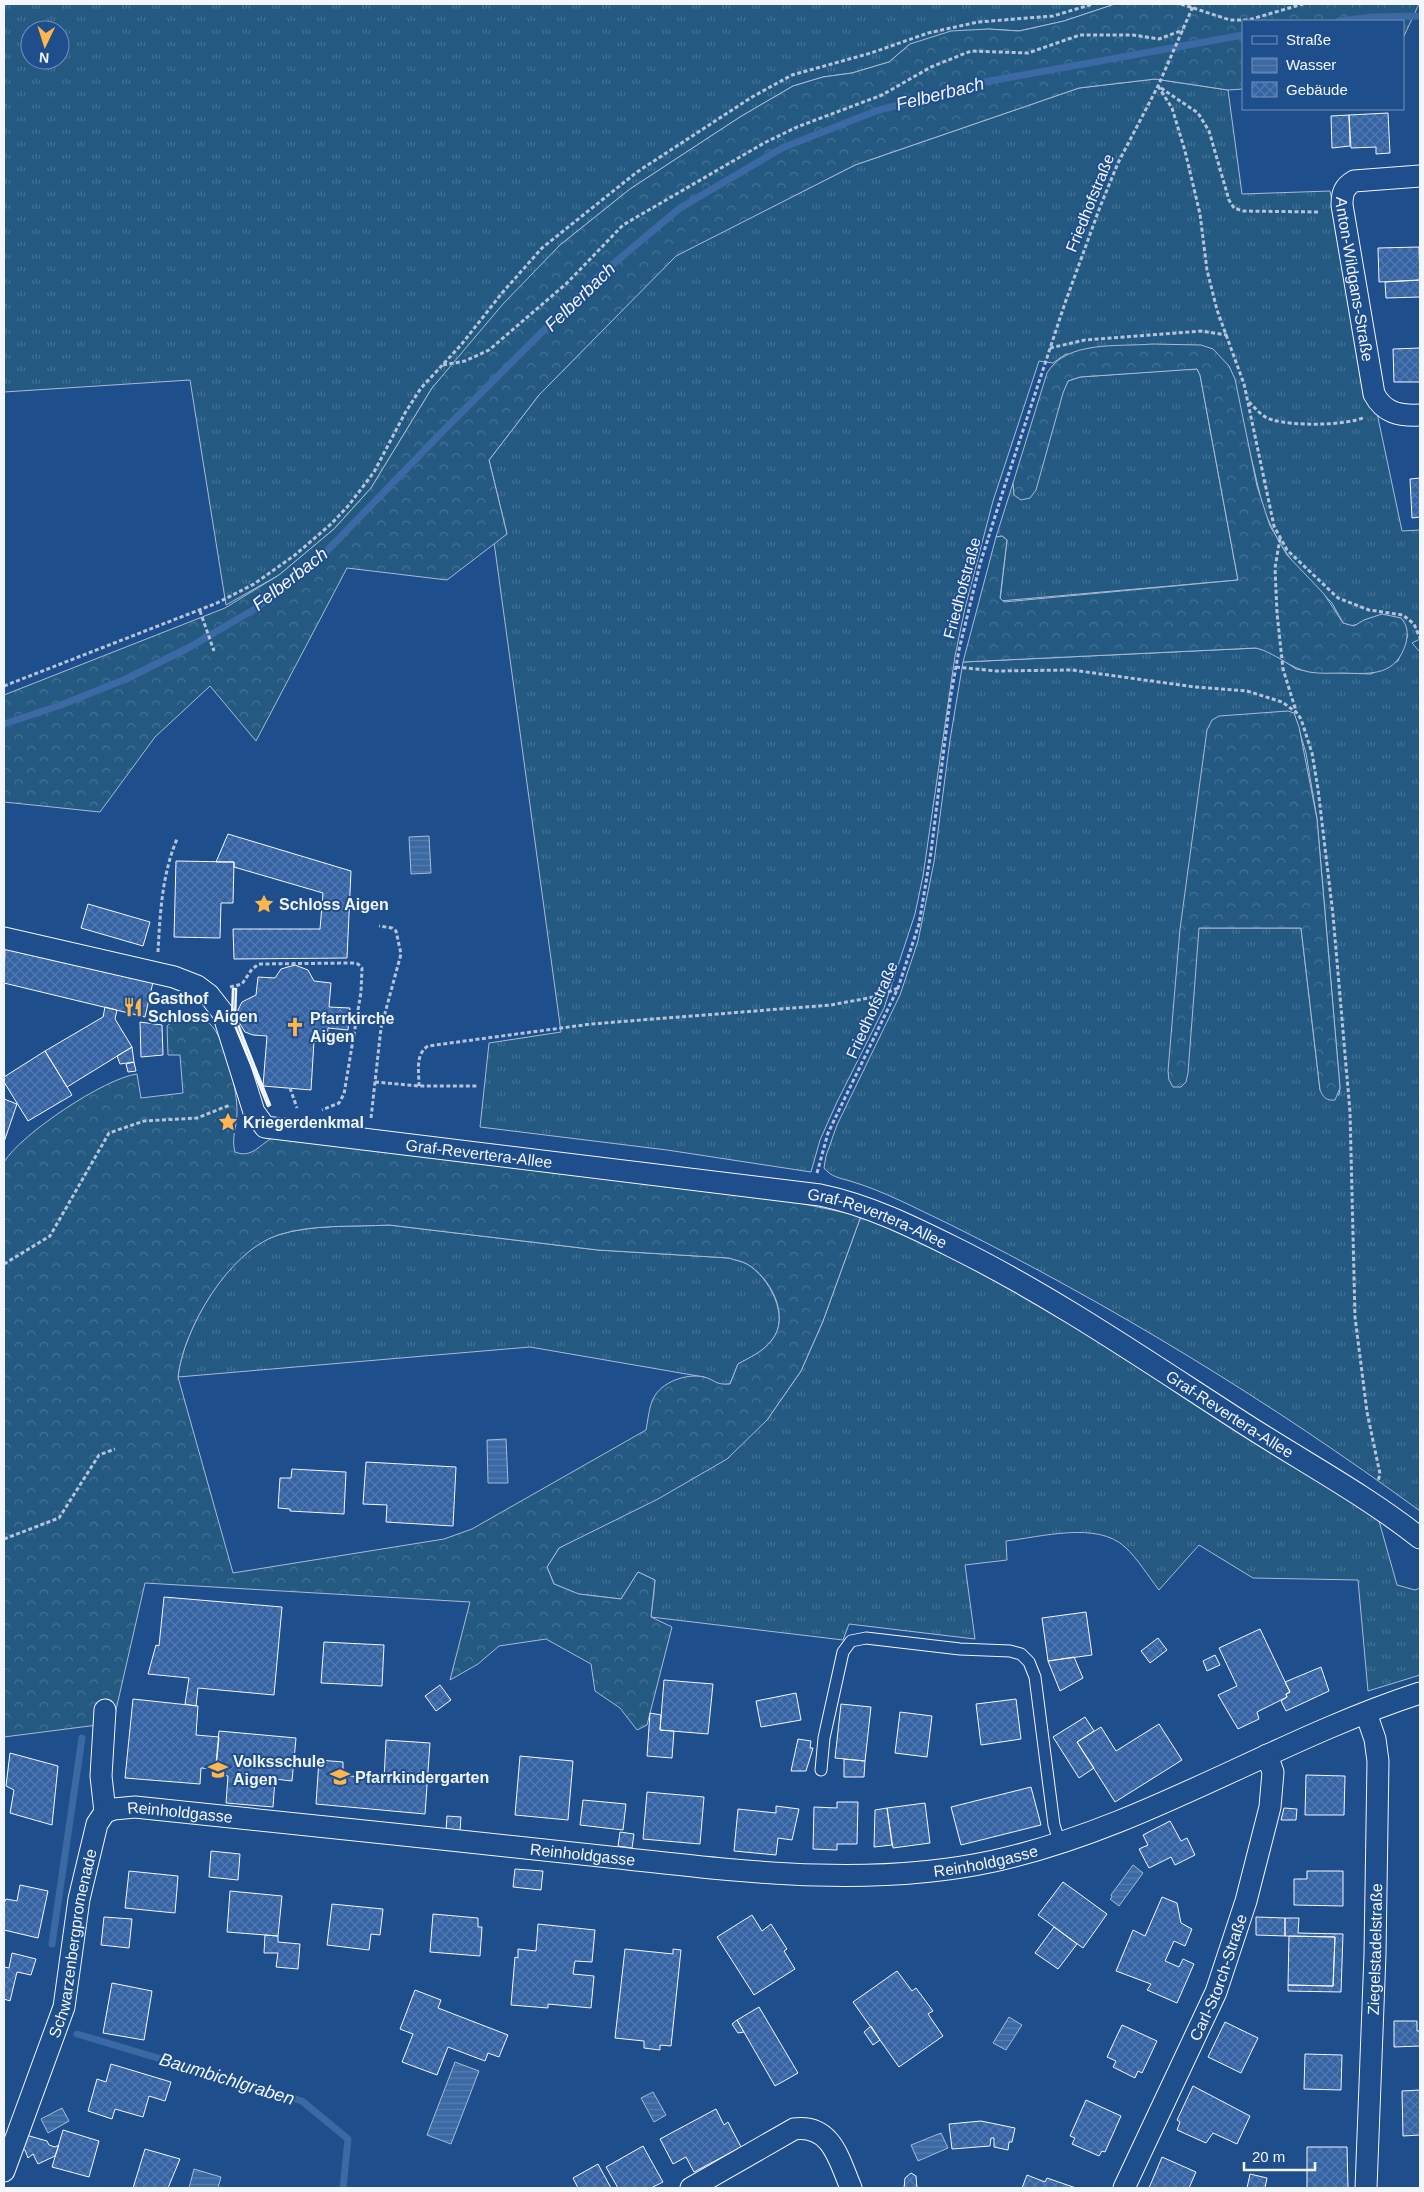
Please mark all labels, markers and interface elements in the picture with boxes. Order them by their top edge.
north arrow [20,20,70,70]
legend [1242,20,1404,110]
text: Straße [1286,31,1331,48]
text: N [38,50,50,66]
text: Wasser [1286,56,1336,73]
water label: Felberbach [894,73,986,115]
text: Gebäude [1286,81,1348,98]
street label: Friedhofstraße [1063,151,1117,254]
street label: Anton-Wildgans-Straße [1333,197,1377,363]
water label: Felberbach [541,259,619,335]
street label: Friedhofstraße [940,535,984,640]
water label: Felberbach [248,543,332,615]
place icon: Schloss Aigen [253,893,275,915]
place label: Schloss Aigen [279,896,389,913]
street label: Friedhofstraße [843,959,901,1061]
place label: Gasthof Schloss Aigen [148,990,258,1025]
restaurant icon: Gasthof Schloss Aigen [122,996,144,1018]
place label: Pfarrkirche Aigen [310,1010,395,1045]
church icon: Pfarrkirche Aigen [284,1016,306,1038]
place icon: Kriegerdenkmal [217,1111,239,1133]
place label: Kriegerdenkmal [243,1114,364,1131]
street label: Graf-Revertera-Allee [405,1136,554,1171]
street label: Graf-Revertera-Allee [807,1185,950,1251]
street label: Graf-Revertera-Allee [1163,1367,1297,1461]
place label: Volksschule Aigen [233,1753,325,1788]
school or university icon: Volksschule Aigen [207,1759,229,1781]
school or university icon: Pfarrkindergarten [329,1766,351,1788]
place label: Pfarrkindergarten [355,1769,489,1786]
street label: Reinholdgasse [126,1798,234,1825]
street label: Reinholdgasse [529,1840,636,1868]
street label: Reinholdgasse [933,1842,1040,1879]
street label: Schwarzenbergpromenade [45,1847,99,2040]
street label: Ziegelstadelstraße [1364,1883,1385,2015]
street label: Carl-Storch-Straße [1186,1912,1250,2043]
water label: Baumbichlgraben [157,2049,297,2109]
scale bar [1244,2140,1315,2172]
text: 20 m [1252,2148,1285,2165]

